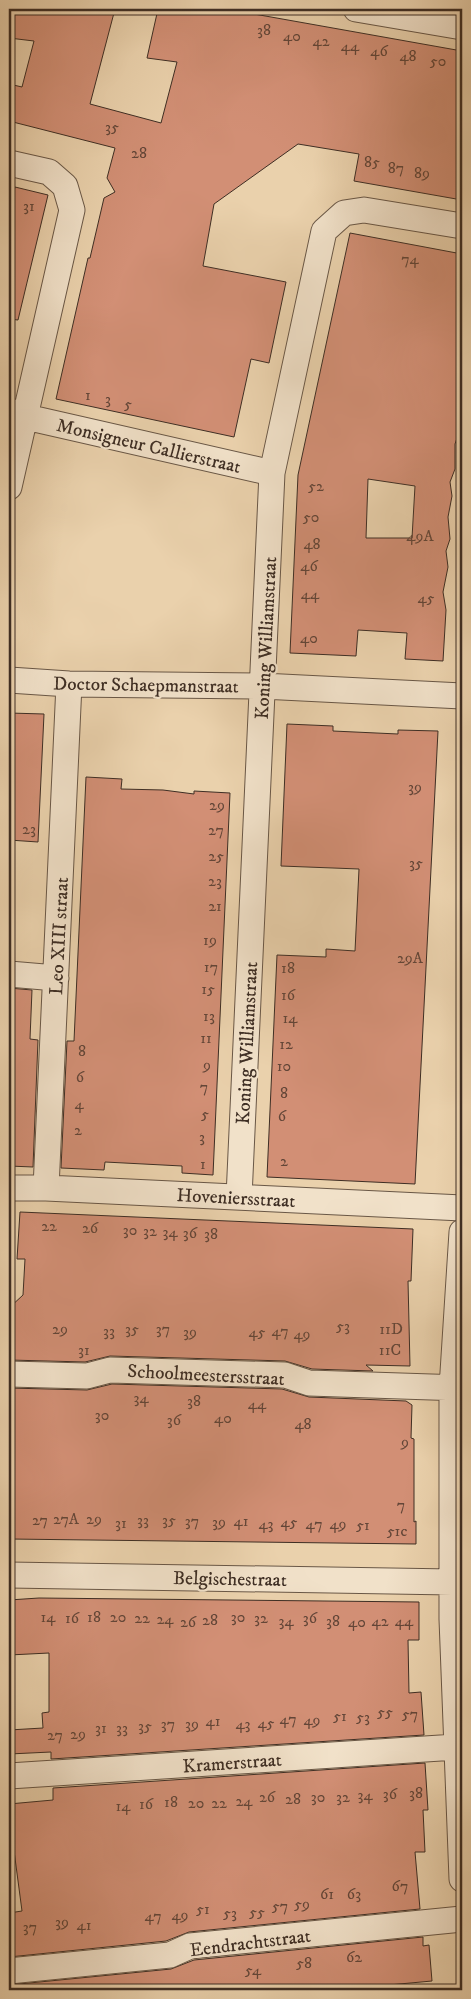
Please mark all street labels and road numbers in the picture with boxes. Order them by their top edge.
street label: Monsigneur Callierstraat [54,414,243,479]
street label: Koning Williamstraat [251,556,282,720]
street label: Doctor Schaepmanstraat [53,672,239,699]
street label: Leo XIII straat [45,877,74,996]
street label: Koning Williamstraat [232,961,263,1125]
street label: Hoveniersstraat [176,1184,296,1213]
street label: Schoolmeestersstraat [127,1360,285,1391]
street label: Belgischestraat [173,1567,287,1592]
street label: Kramerstraat [182,1749,282,1778]
street label: Eendrachtstraat [188,1925,312,1962]

